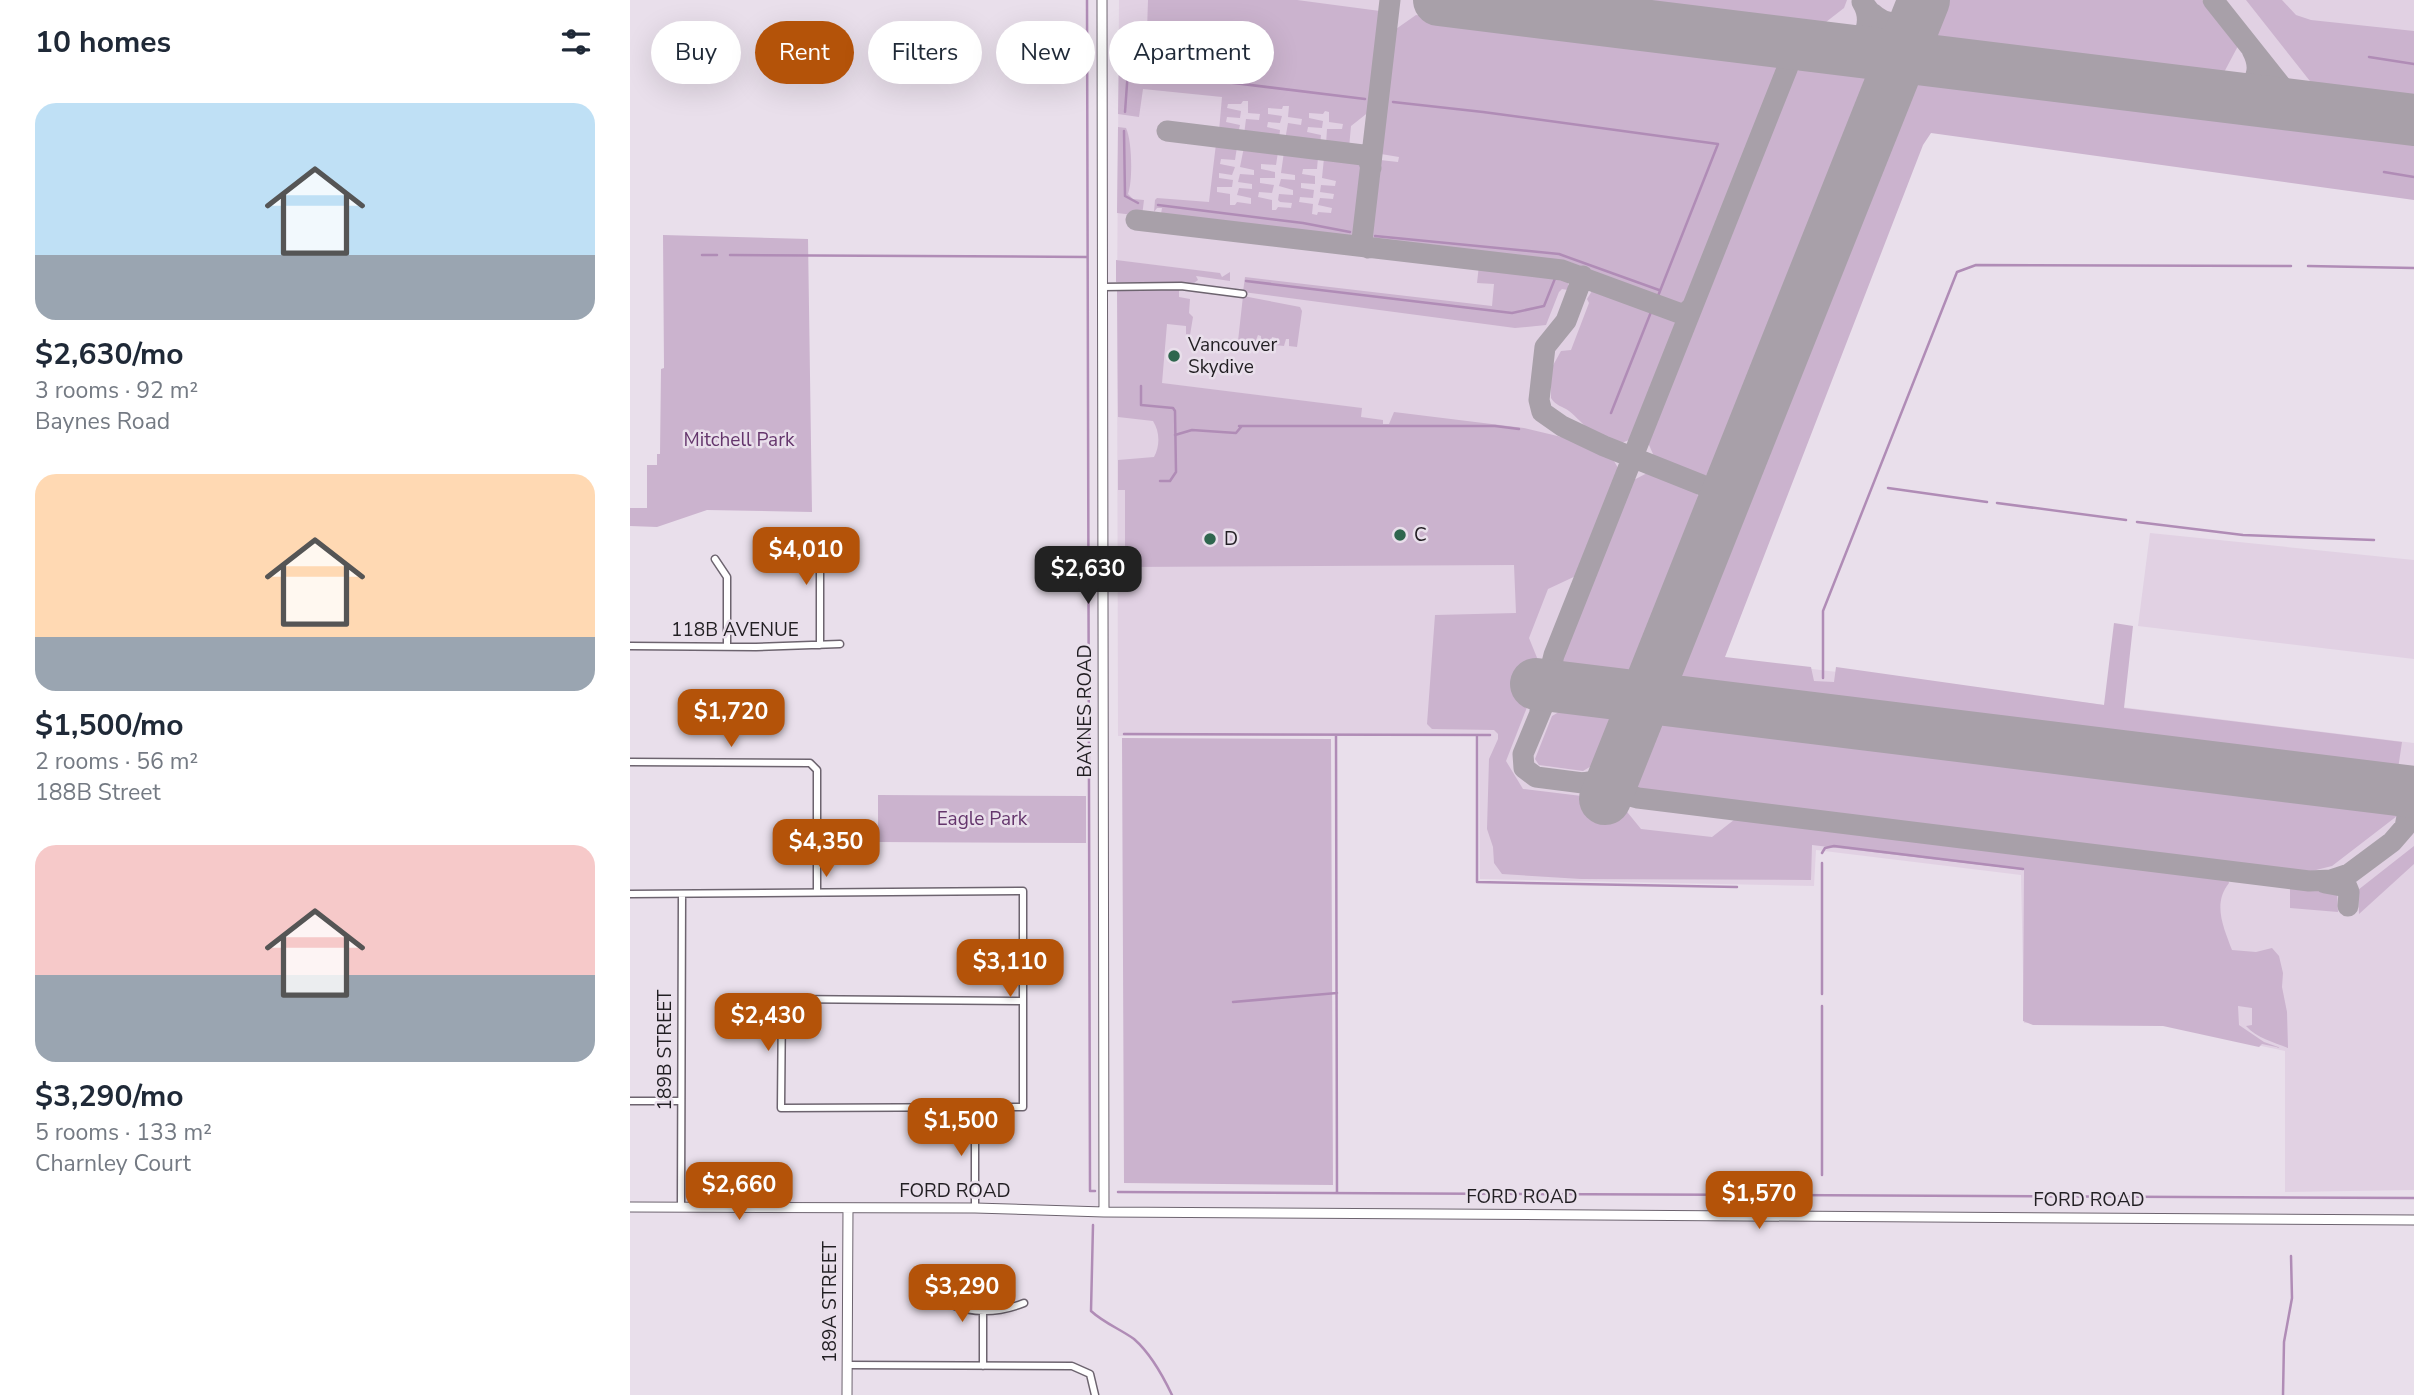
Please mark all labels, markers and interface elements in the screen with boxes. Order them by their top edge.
chip: Buy [651,21,741,84]
chip: Rent [755,21,854,84]
chip: Filters [868,21,982,84]
chip: New [996,21,1095,84]
chip: Apartment [1109,21,1274,84]
text: 10 homes [35,22,171,63]
icon: filters [557,23,595,61]
icon: home [252,148,378,274]
place label: Vancouver Skydive [1187,332,1277,380]
text: $2,630/mo [35,334,184,375]
marker: Vancouver Skydive [1166,348,1182,364]
text: 3 rooms · 92 m² [35,375,198,406]
text: Baynes Road [35,406,170,437]
park label: Mitchell Park [684,427,795,453]
icon: home [252,519,378,645]
place label: C [1414,522,1427,548]
place label: D [1224,526,1238,552]
marker: C [1392,527,1408,543]
pin: $4,010 [749,528,863,587]
marker: D [1202,531,1218,547]
text: $4,010 [769,534,843,565]
pin: $2,630 [1031,546,1145,606]
text: $2,630 [1051,553,1125,584]
street label: 118B AVENUE [671,617,799,643]
street label: BAYNES ROAD [1072,644,1098,778]
pin: $1,720 [674,690,788,749]
text: $1,720 [694,696,768,727]
text: $1,500/mo [35,705,184,746]
text: 2 rooms · 56 m² [35,746,198,777]
text: 188B Street [35,777,161,808]
park label: Eagle Park [937,806,1028,832]
pin: $4,350 [769,820,883,879]
text: $4,350 [789,826,863,857]
icon: home [252,890,378,1016]
pin: $3,110 [953,940,1067,999]
text: $3,110 [973,946,1047,977]
street label: 189B STREET [652,989,678,1110]
pin: $2,430 [711,993,825,1053]
text: $2,430 [731,1000,805,1031]
text: $3,290/mo [35,1076,184,1117]
pin: $1,500 [904,1098,1018,1158]
text: $1,500 [924,1105,998,1136]
text: 5 rooms · 133 m² [35,1117,212,1148]
text: Charnley Court [35,1148,191,1179]
pin: $2,660 [682,1162,796,1222]
text: $2,660 [702,1169,776,1200]
pin: $1,570 [1702,1172,1816,1231]
street label: FORD ROAD [899,1178,1011,1204]
text: $1,570 [1722,1178,1796,1209]
street label: FORD ROAD [1466,1184,1578,1210]
street label: FORD ROAD [2033,1187,2145,1213]
street label: 189A STREET [817,1241,843,1363]
pin: $3,290 [905,1264,1019,1324]
text: $3,290 [925,1271,999,1302]

